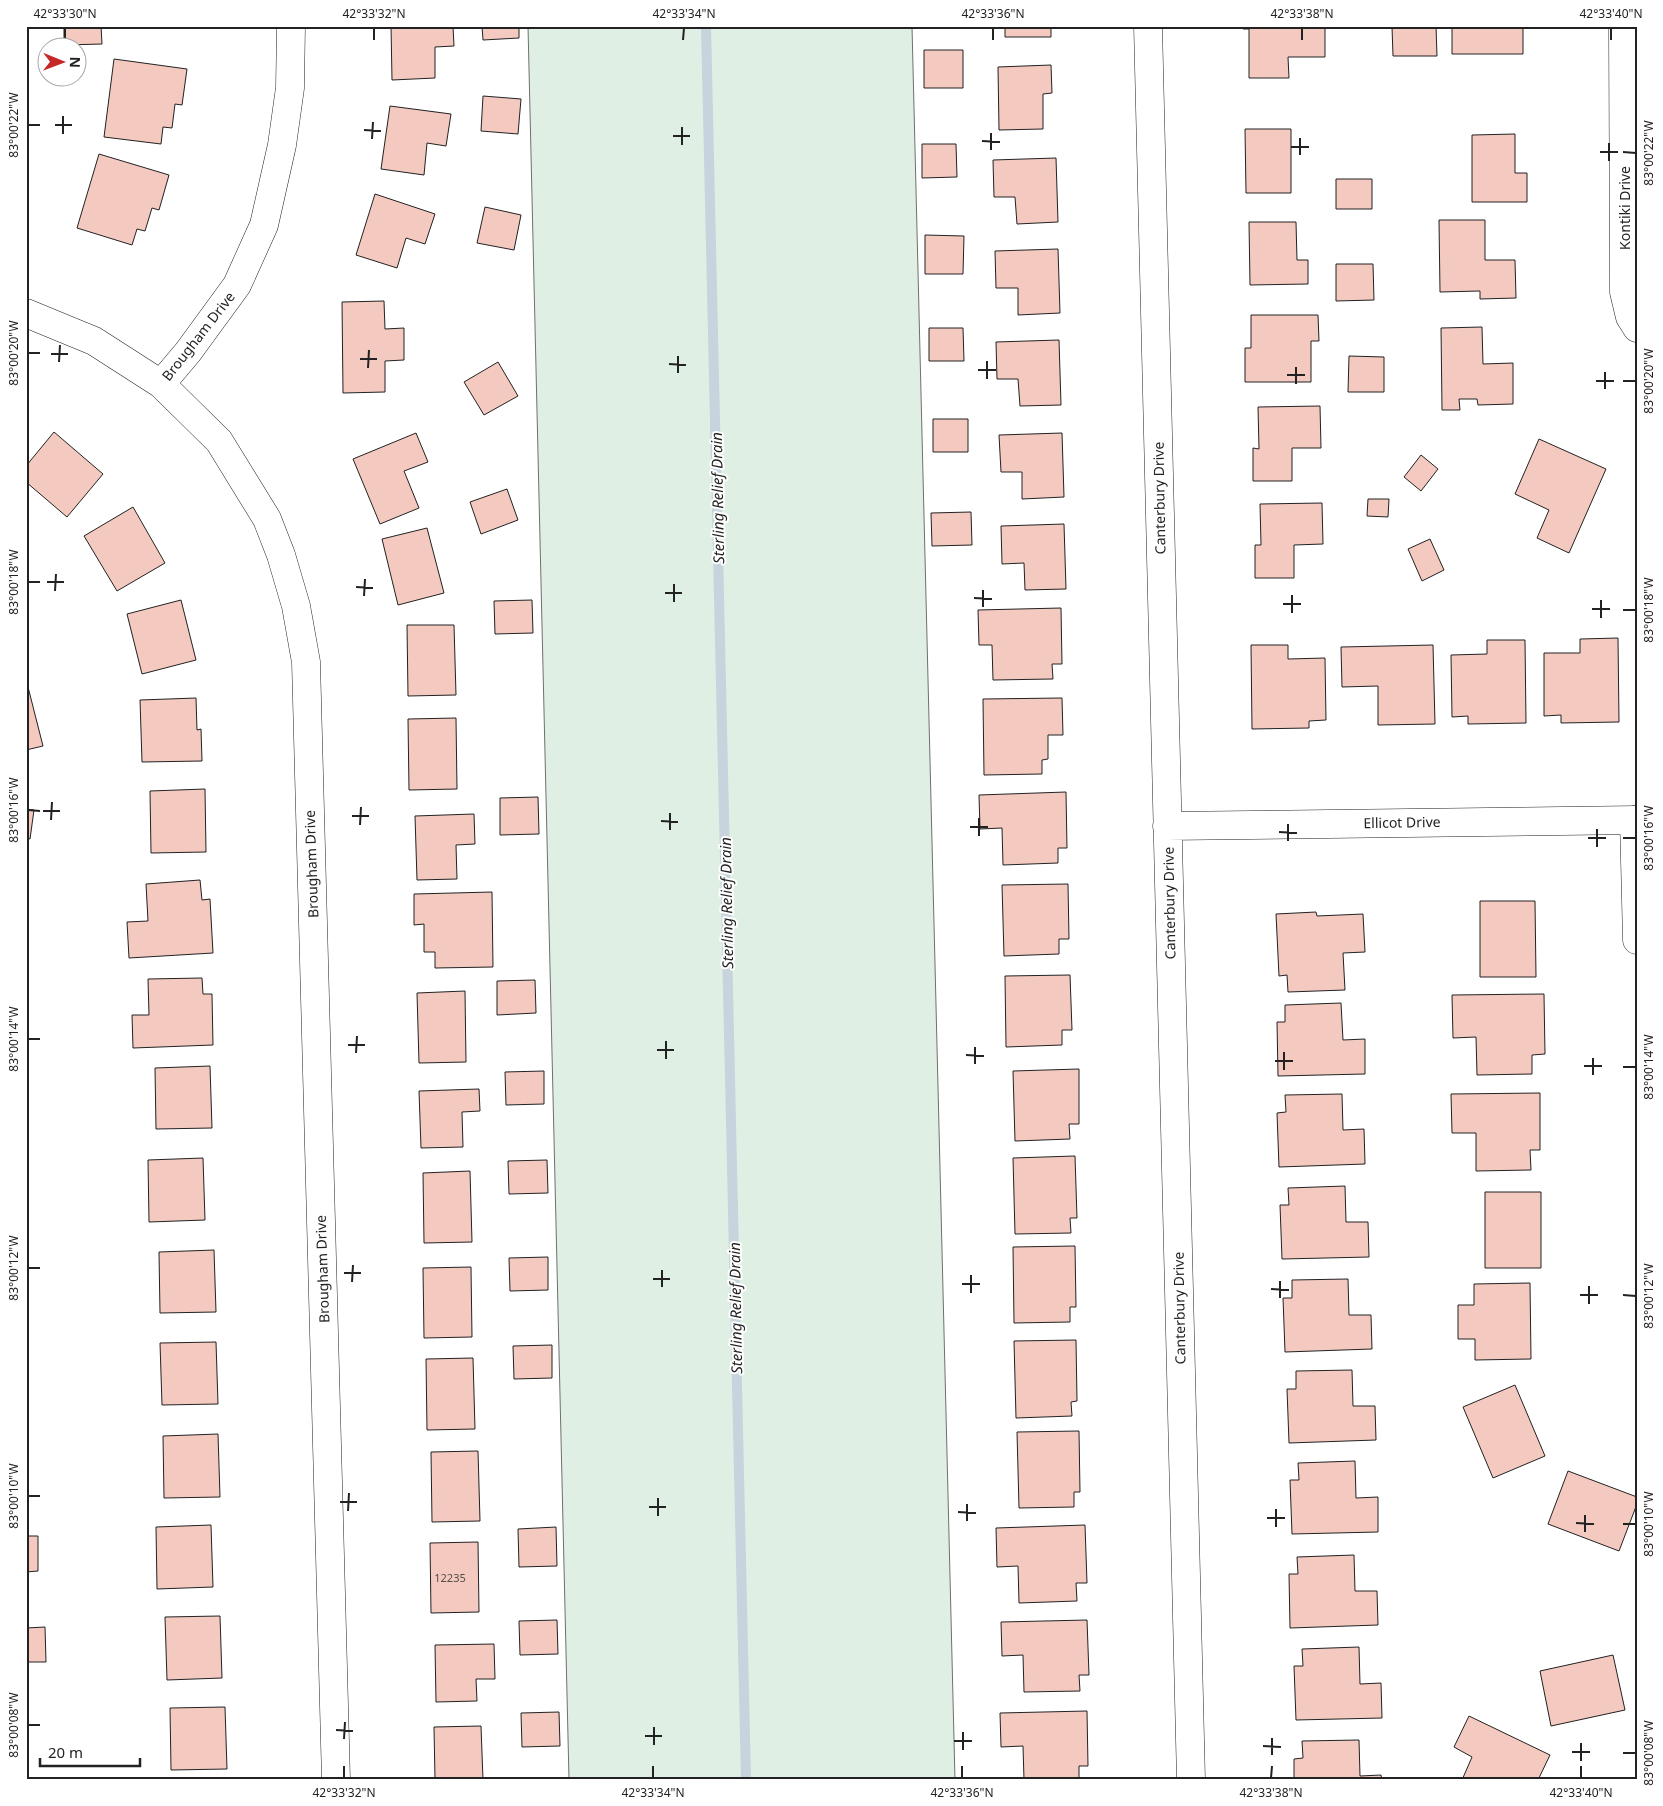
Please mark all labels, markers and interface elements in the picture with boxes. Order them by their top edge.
text: 42°33'30"N [33,5,97,22]
text: 42°33'32"N [342,5,406,22]
text: 42°33'34"N [652,5,716,22]
text: 42°33'36"N [961,5,1025,22]
text: 42°33'38"N [1270,5,1334,22]
text: 42°33'40"N [1579,5,1643,22]
north arrow [38,38,88,88]
text: N [66,56,85,68]
text: 83°00'22"W [5,92,22,158]
text: 83°00'22"W [1640,120,1657,186]
street label: Kontiki Drive [1615,166,1634,250]
street label: Brougham Drive [157,287,239,384]
text: 83°00'20"W [5,320,22,386]
text: 83°00'20"W [1640,348,1657,414]
water label: Sterling Relief Drain [706,432,728,564]
street label: Canterbury Drive [1149,441,1169,554]
text: 83°00'18"W [5,549,22,615]
text: 83°00'18"W [1640,577,1657,643]
text: 83°00'16"W [5,777,22,843]
text: 83°00'16"W [1640,805,1657,871]
street label: Brougham Drive [300,810,322,918]
street label: Ellicot Drive [1363,812,1441,832]
water label: Sterling Relief Drain [715,837,737,969]
street label: Canterbury Drive [1159,846,1179,959]
text: 83°00'14"W [5,1006,22,1072]
text: 83°00'14"W [1640,1034,1657,1100]
street label: Brougham Drive [311,1215,333,1323]
text: 83°00'12"W [5,1235,22,1301]
water label: Sterling Relief Drain [724,1242,746,1374]
street label: Canterbury Drive [1169,1251,1189,1364]
text: 83°00'12"W [1640,1263,1657,1329]
text: 83°00'10"W [5,1463,22,1529]
text: 83°00'10"W [1640,1491,1657,1557]
house number: 12235 [434,1570,466,1585]
text: 83°00'08"W [5,1692,22,1758]
text: 83°00'08"W [1640,1720,1657,1786]
scale bar [40,1736,140,1768]
text: 20 m [48,1742,83,1762]
text: 42°33'32"N [312,1784,376,1801]
text: 42°33'34"N [621,1784,685,1801]
text: 42°33'36"N [930,1784,994,1801]
text: 42°33'38"N [1239,1784,1303,1801]
text: 42°33'40"N [1549,1784,1613,1801]

